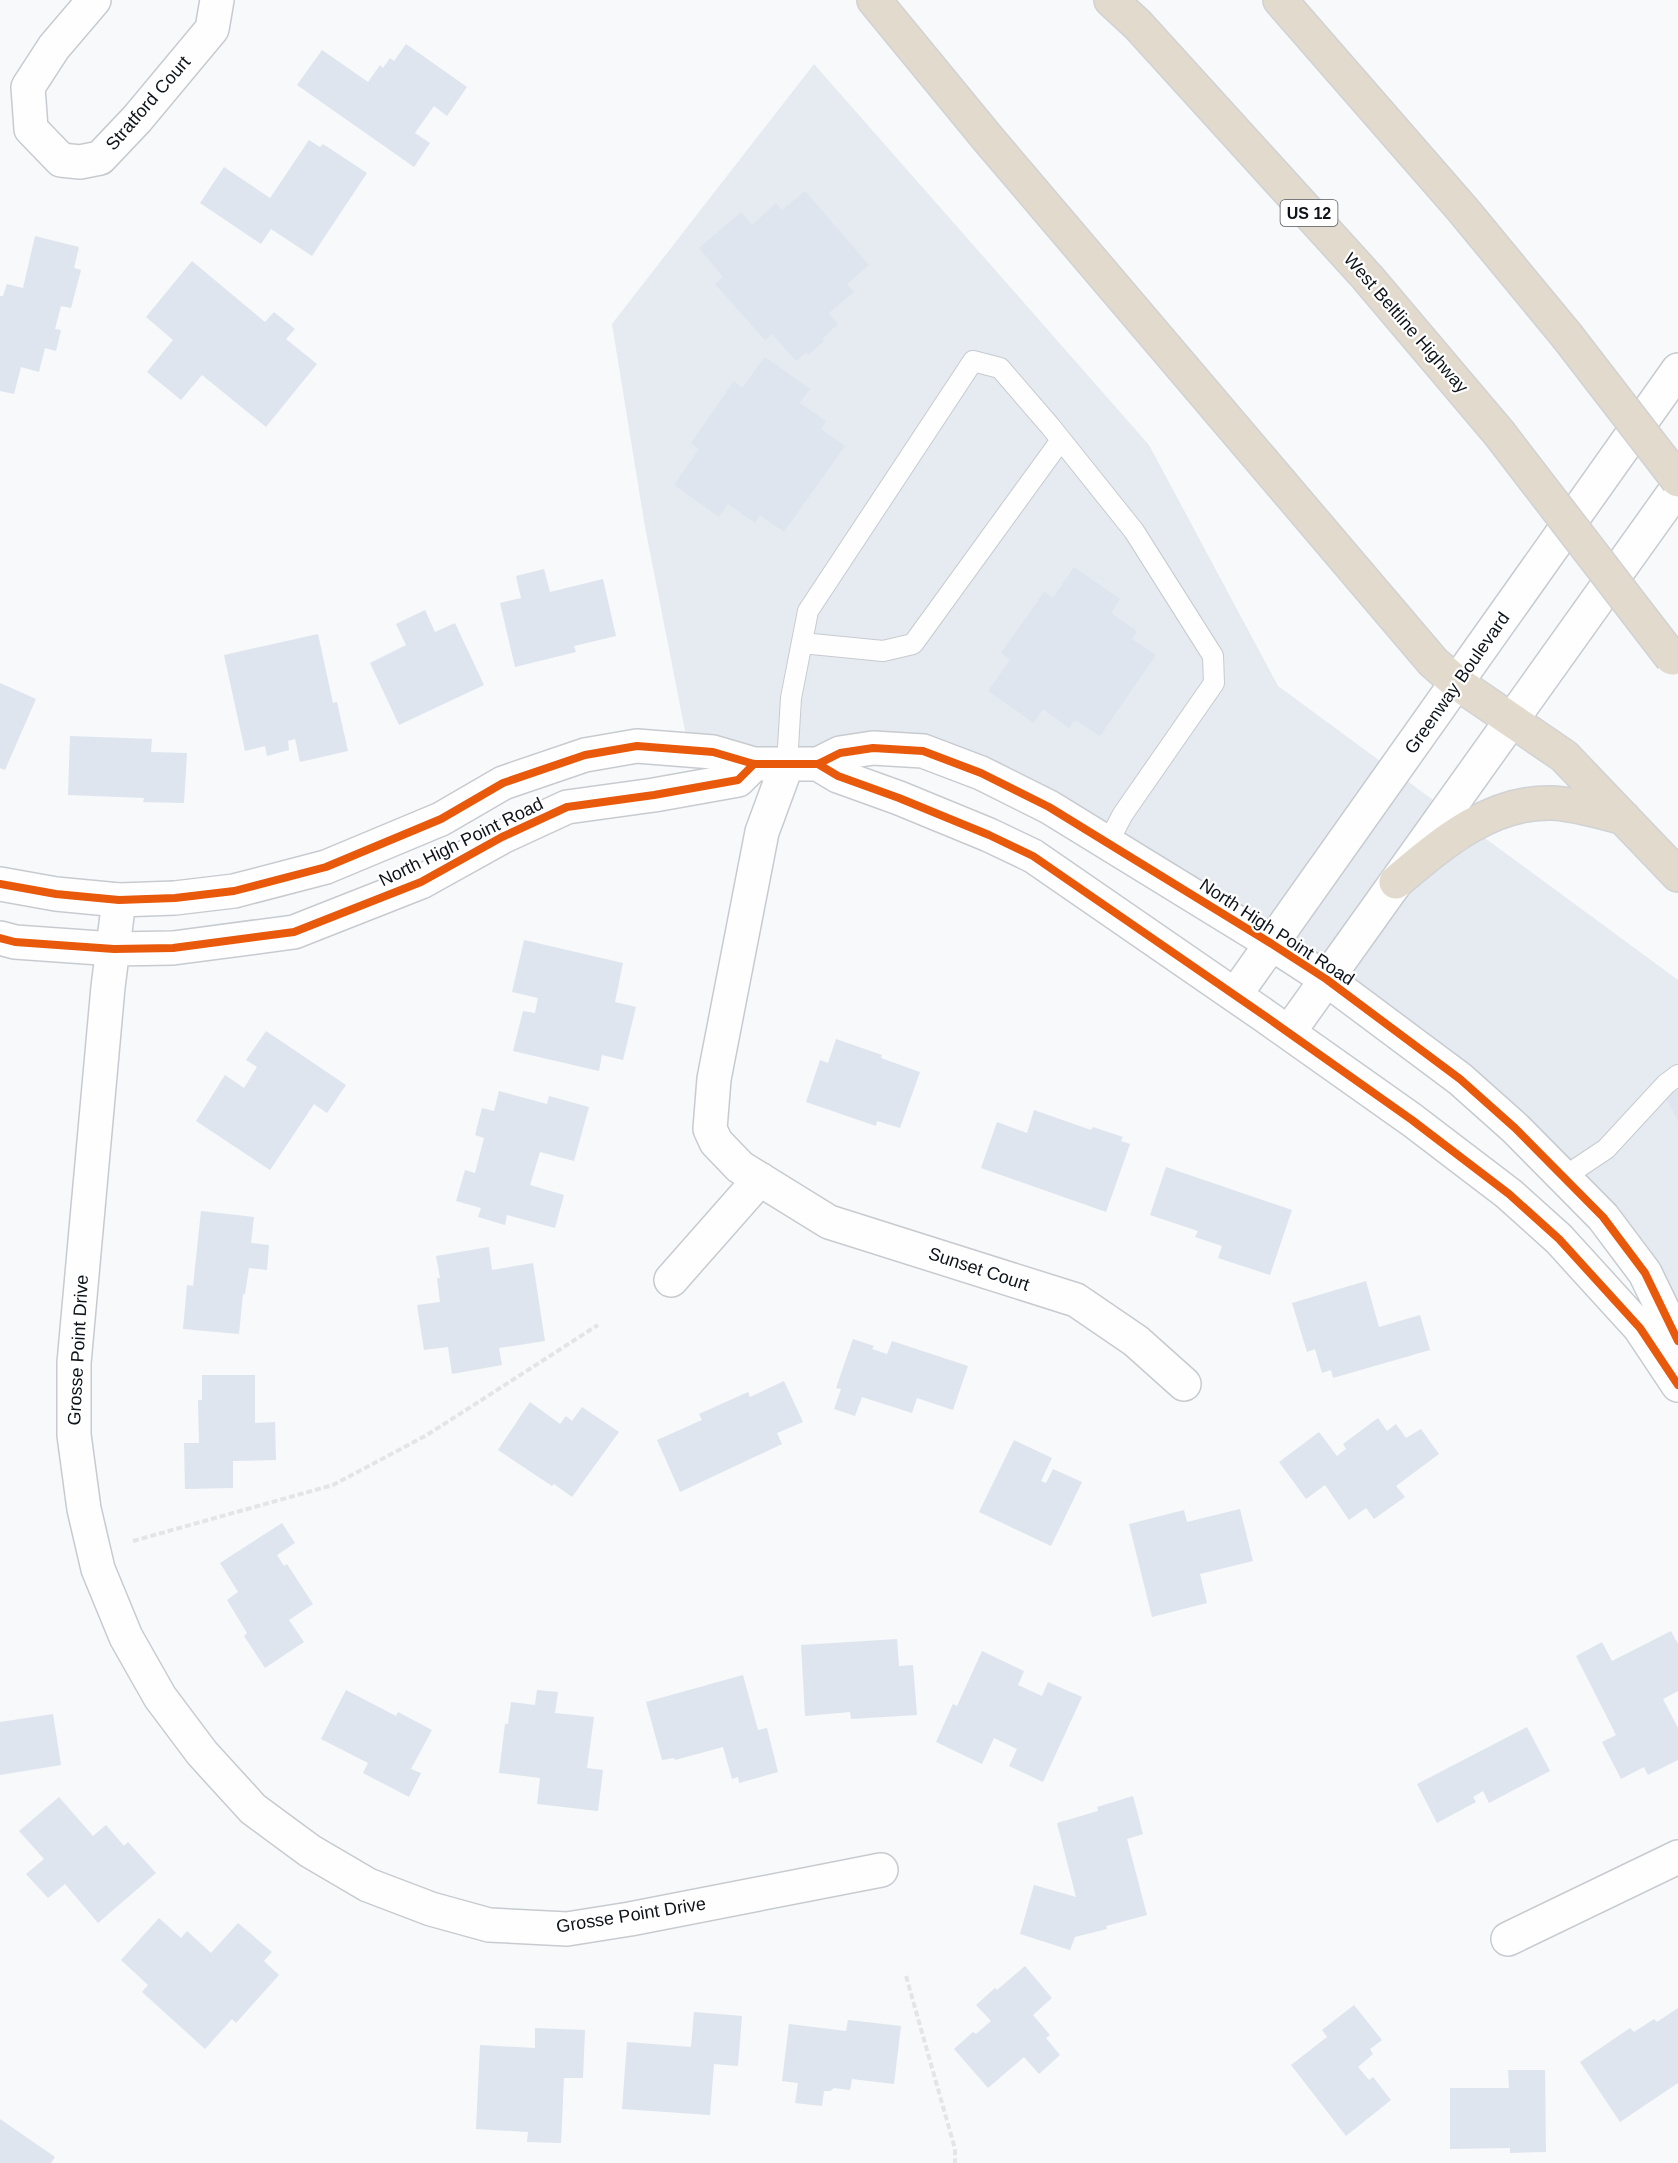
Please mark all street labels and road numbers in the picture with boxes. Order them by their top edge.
street label: Stratford Court [102,52,194,154]
road number: US 12 [1280,200,1338,226]
street label: West Beltline Highway [1340,249,1472,397]
street label: Greenway Boulevard [1401,608,1513,758]
street label: North High Point Road [376,794,546,890]
street label: North High Point Road [1196,875,1358,989]
street label: Sunset Court [926,1243,1032,1295]
street label: Grosse Point Drive [64,1274,92,1426]
street label: Grosse Point Drive [555,1893,707,1937]

